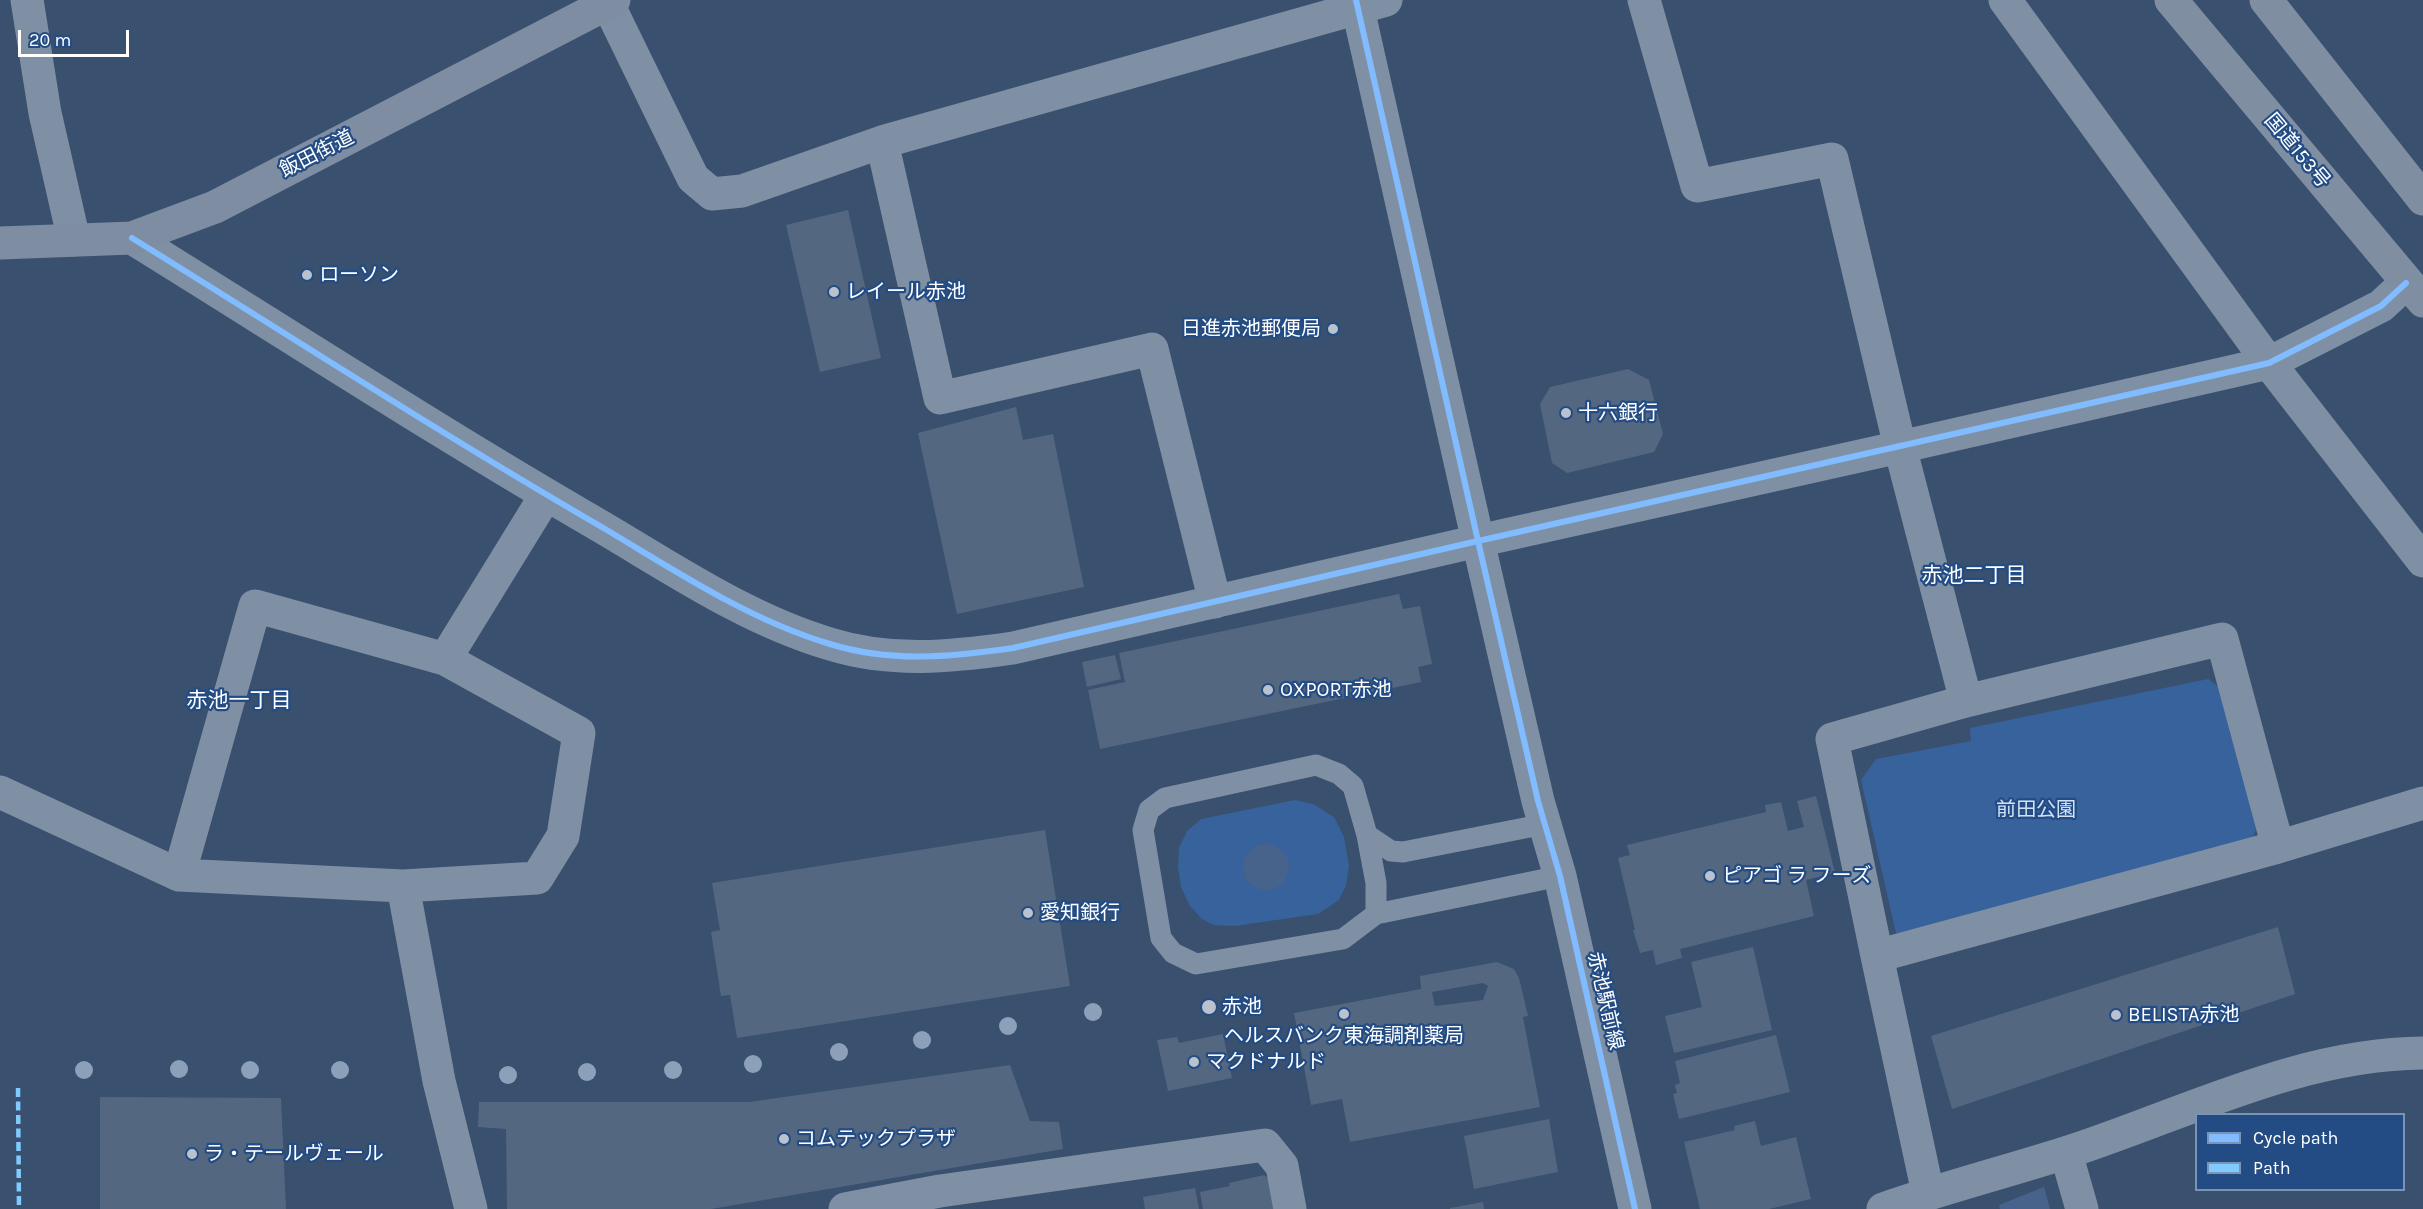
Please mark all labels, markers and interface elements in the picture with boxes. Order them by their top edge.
scale bar [21,18,132,56]
text: 20 m [29,29,71,51]
street label: 国道153号 [2259,109,2335,193]
street label: 飯田街道 [276,125,358,183]
place label: ローソン [319,263,399,287]
marker: ローソン [300,268,314,282]
place label: レイール赤池 [846,280,966,304]
marker: レイール赤池 [827,285,841,299]
place label: 日進赤池郵便局 [1181,317,1321,341]
marker: 日進赤池郵便局 [1326,322,1340,336]
place label: 十六銀行 [1578,401,1658,425]
marker: 十六銀行 [1559,406,1573,420]
district label: 赤池二丁目 [1922,563,2026,589]
place label: OXPORT赤池 [1280,678,1392,702]
marker: OXPORT赤池 [1261,683,1275,697]
district label: 赤池一丁目 [187,688,291,714]
park label: 前田公園 [1996,798,2076,822]
place label: ピアゴ ラ フーズ [1722,864,1871,888]
marker: ピアゴ ラ フーズ [1703,869,1717,883]
place label: 愛知銀行 [1040,901,1120,925]
marker: 愛知銀行 [1021,906,1035,920]
street label: 赤池駅前線 [1582,950,1628,1052]
place label: 赤池 [1222,995,1262,1019]
marker: 赤池 [1200,998,1218,1016]
place label: BELISTA赤池 [2128,1003,2239,1027]
marker: ヘルスバンク東海調剤薬局 [1337,1007,1351,1021]
marker: BELISTA赤池 [2109,1008,2123,1022]
place label: ヘルスバンク東海調剤薬局 [1224,1024,1464,1048]
place label: マクドナルド [1206,1050,1326,1074]
marker: マクドナルド [1187,1055,1201,1069]
legend [2195,1113,2405,1191]
place label: コムテックプラザ [796,1127,956,1151]
text: Cycle path [2253,1127,2338,1149]
marker: コムテックプラザ [777,1132,791,1146]
place label: ラ・テールヴェール [204,1142,384,1166]
marker: ラ・テールヴェール [185,1147,199,1161]
text: Path [2253,1157,2291,1179]

